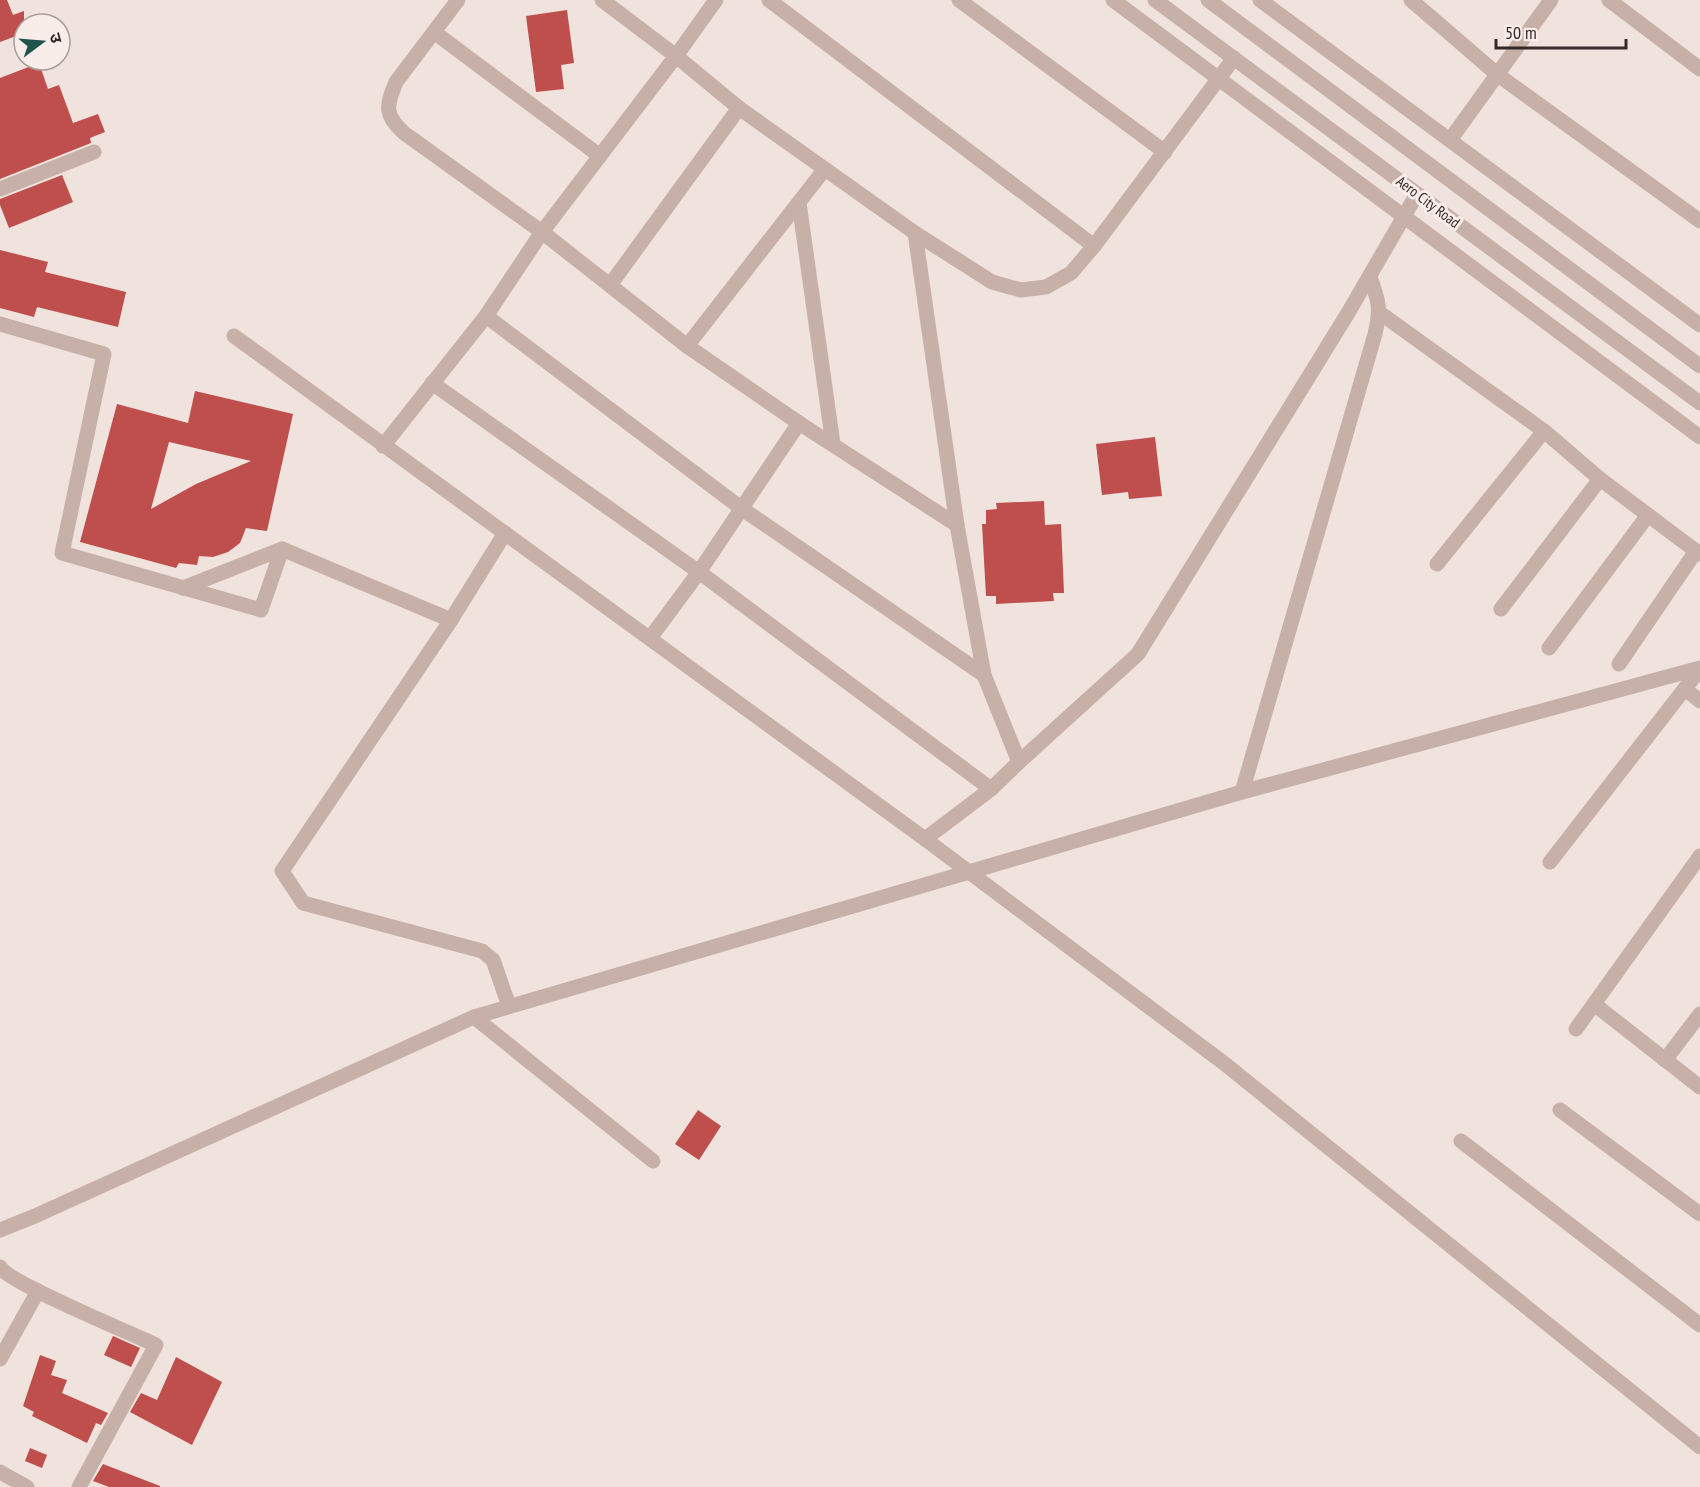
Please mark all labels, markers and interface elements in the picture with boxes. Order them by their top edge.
north arrow [12,12,72,72]
scale bar [1496,12,1626,50]
text: 50 m [1505,21,1537,44]
text: उ [46,31,67,46]
street label: Aero City Road [1393,171,1464,232]

